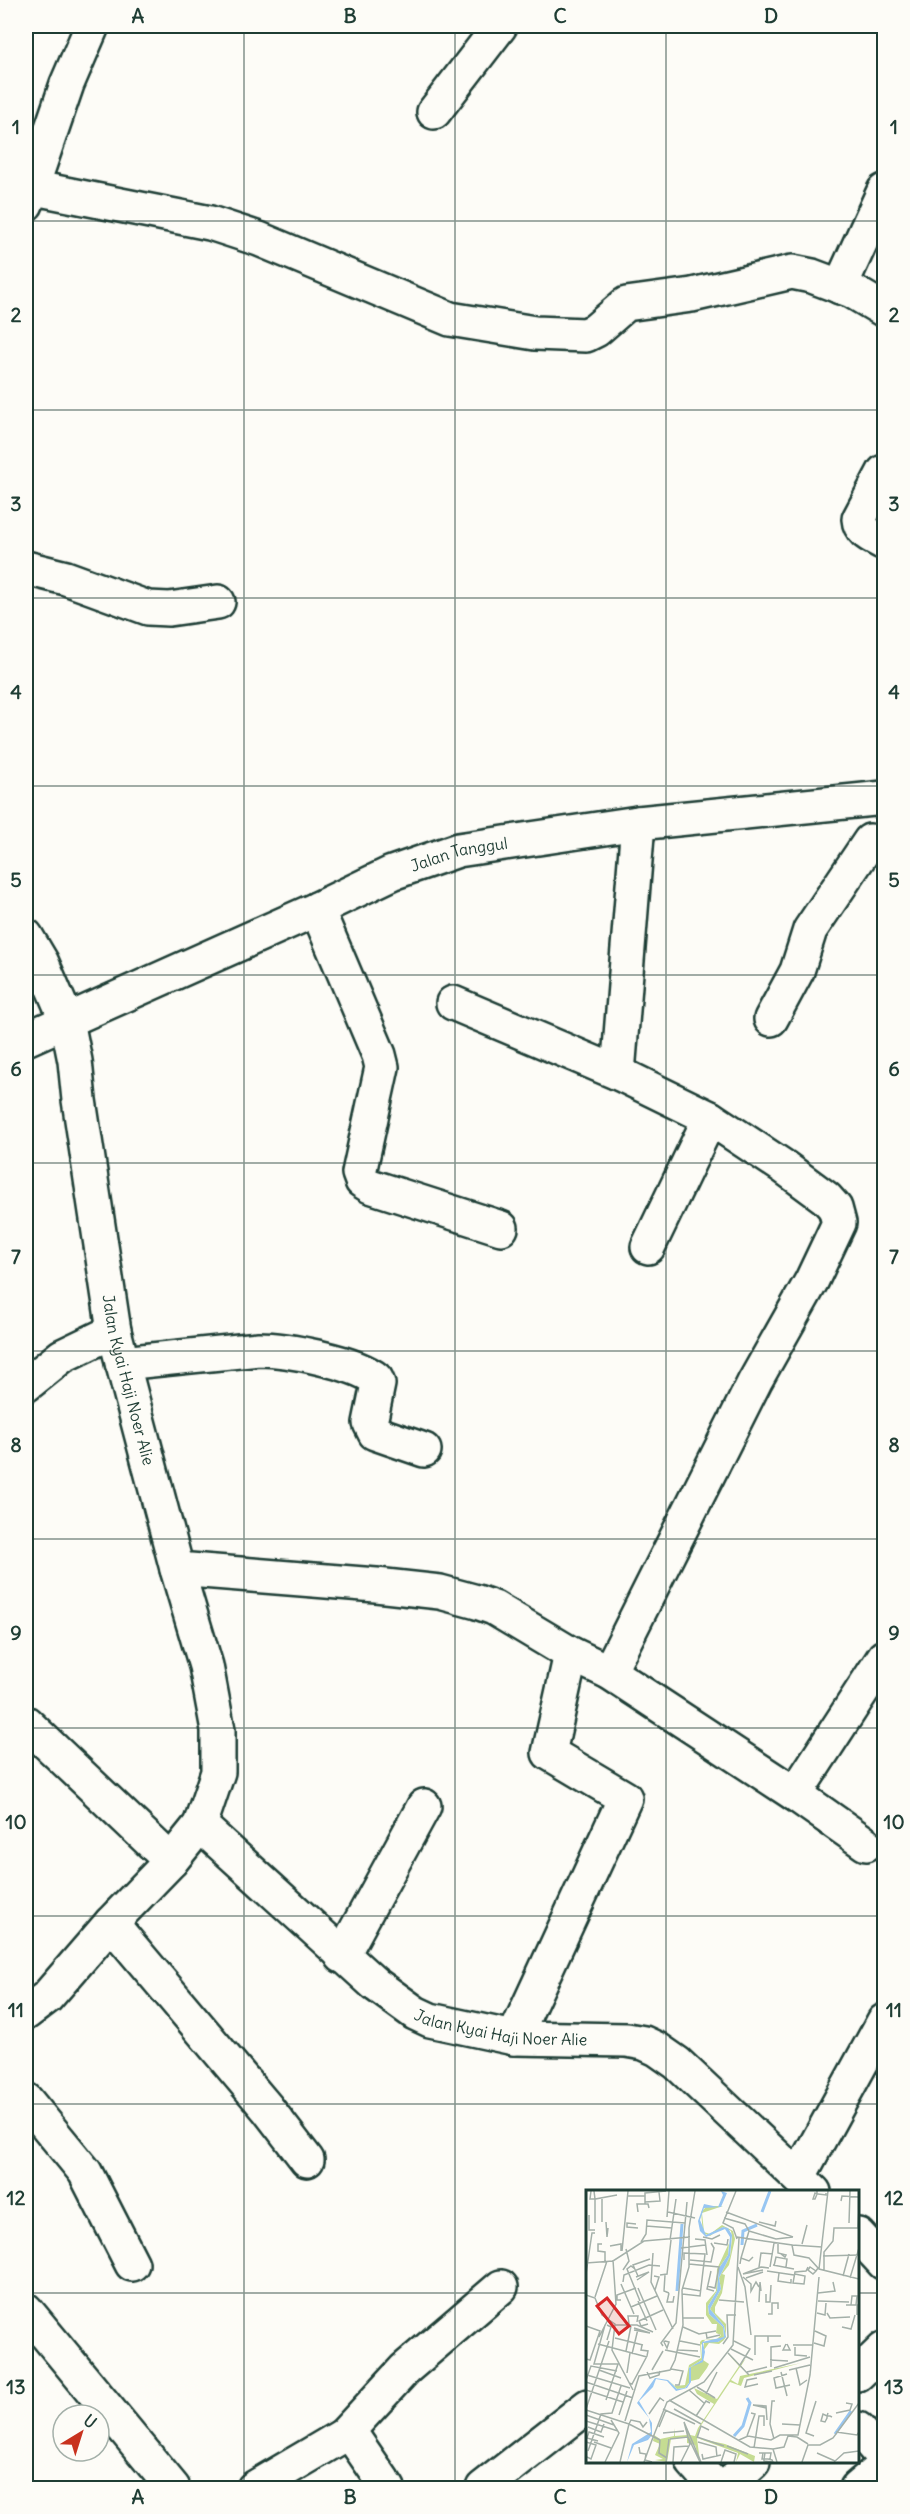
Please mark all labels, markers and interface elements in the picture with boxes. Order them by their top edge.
text: A [132,3,145,28]
text: B [343,3,357,28]
text: C [553,3,567,28]
text: D [764,3,778,28]
text: 1 [12,114,20,139]
text: 1 [890,114,898,139]
text: 2 [11,302,22,327]
text: 2 [889,302,900,327]
text: 3 [10,491,22,516]
text: 3 [888,491,900,516]
text: 4 [10,679,22,704]
text: 4 [888,679,900,704]
street label: Jalan Tanggul [408,833,509,876]
text: 5 [10,867,22,892]
text: 5 [888,867,900,892]
text: 6 [10,1056,22,1081]
text: 6 [888,1056,900,1081]
text: 7 [11,1244,21,1269]
text: 7 [889,1244,899,1269]
street label: Jalan Kyai Haji Noer Alie [99,1293,159,1467]
text: 8 [10,1432,22,1457]
text: 8 [888,1432,900,1457]
text: 9 [10,1620,22,1645]
text: 9 [888,1620,900,1645]
text: 10 [5,1809,27,1834]
text: 10 [883,1809,905,1834]
text: 11 [8,1997,24,2022]
text: 11 [886,1997,902,2022]
street label: Jalan Kyai Haji Noer Alie [411,2004,587,2049]
text: 12 [7,2185,25,2210]
text: 12 [885,2185,903,2210]
inset map [586,2190,859,2463]
text: 13 [6,2374,26,2399]
text: 13 [884,2374,904,2399]
north arrow [51,2403,111,2463]
text: U [80,2410,101,2432]
text: A [132,2484,145,2509]
text: B [343,2484,357,2509]
text: C [553,2484,567,2509]
text: D [764,2484,778,2509]

